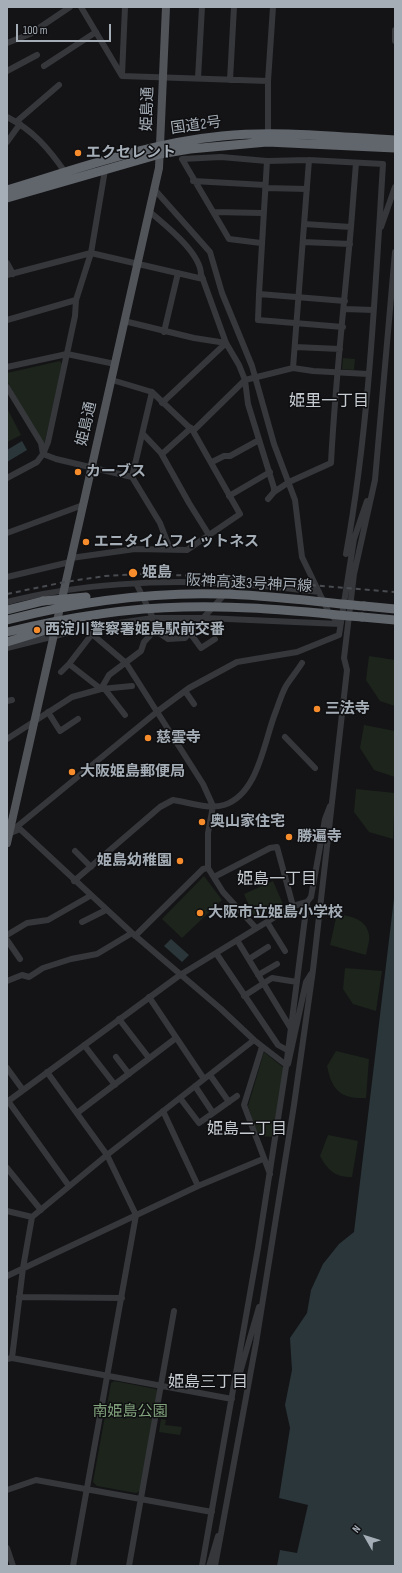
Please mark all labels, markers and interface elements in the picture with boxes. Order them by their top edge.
scale bar [18,16,113,42]
text: 100 m [23,23,48,38]
street label: 姫島通 [138,86,158,132]
street label: 国道2号 [169,114,223,138]
place label: エクセレント [86,144,176,162]
marker: エクセレント [73,148,83,158]
district label: 姫里一丁目 [289,392,369,412]
street label: 姫島通 [73,400,101,448]
place label: カーブス [86,463,146,481]
marker: カーブス [73,467,83,477]
place label: エニタイムフィットネス [94,533,259,551]
marker: エニタイムフィットネス [81,537,91,547]
place label: 姫島 [142,564,172,582]
marker: 姫島 [127,567,139,579]
street label: 阪神高速3号神戸線 [185,572,313,596]
place label: 西淀川警察署姫島駅前交番 [45,621,225,639]
marker: 西淀川警察署姫島駅前交番 [32,625,42,635]
place label: 三法寺 [325,700,370,718]
marker: 三法寺 [312,704,322,714]
place label: 慈雲寺 [156,729,201,747]
marker: 慈雲寺 [143,733,153,743]
place label: 大阪姫島郵便局 [80,763,185,781]
marker: 大阪姫島郵便局 [67,767,77,777]
place label: 奥山家住宅 [210,813,285,831]
marker: 奥山家住宅 [197,817,207,827]
place label: 勝遍寺 [297,828,342,846]
marker: 勝遍寺 [284,832,294,842]
place label: 姫島幼稚園 [97,852,172,870]
marker: 姫島幼稚園 [175,856,185,866]
district label: 姫島一丁目 [237,870,317,890]
place label: 大阪市立姫島小学校 [208,904,343,922]
marker: 大阪市立姫島小学校 [195,908,205,918]
district label: 姫島二丁目 [207,1120,287,1140]
district label: 姫島三丁目 [168,1373,248,1393]
park label: 南姫島公園 [93,1403,167,1421]
north arrow [346,1517,386,1557]
text: N [349,1523,363,1536]

